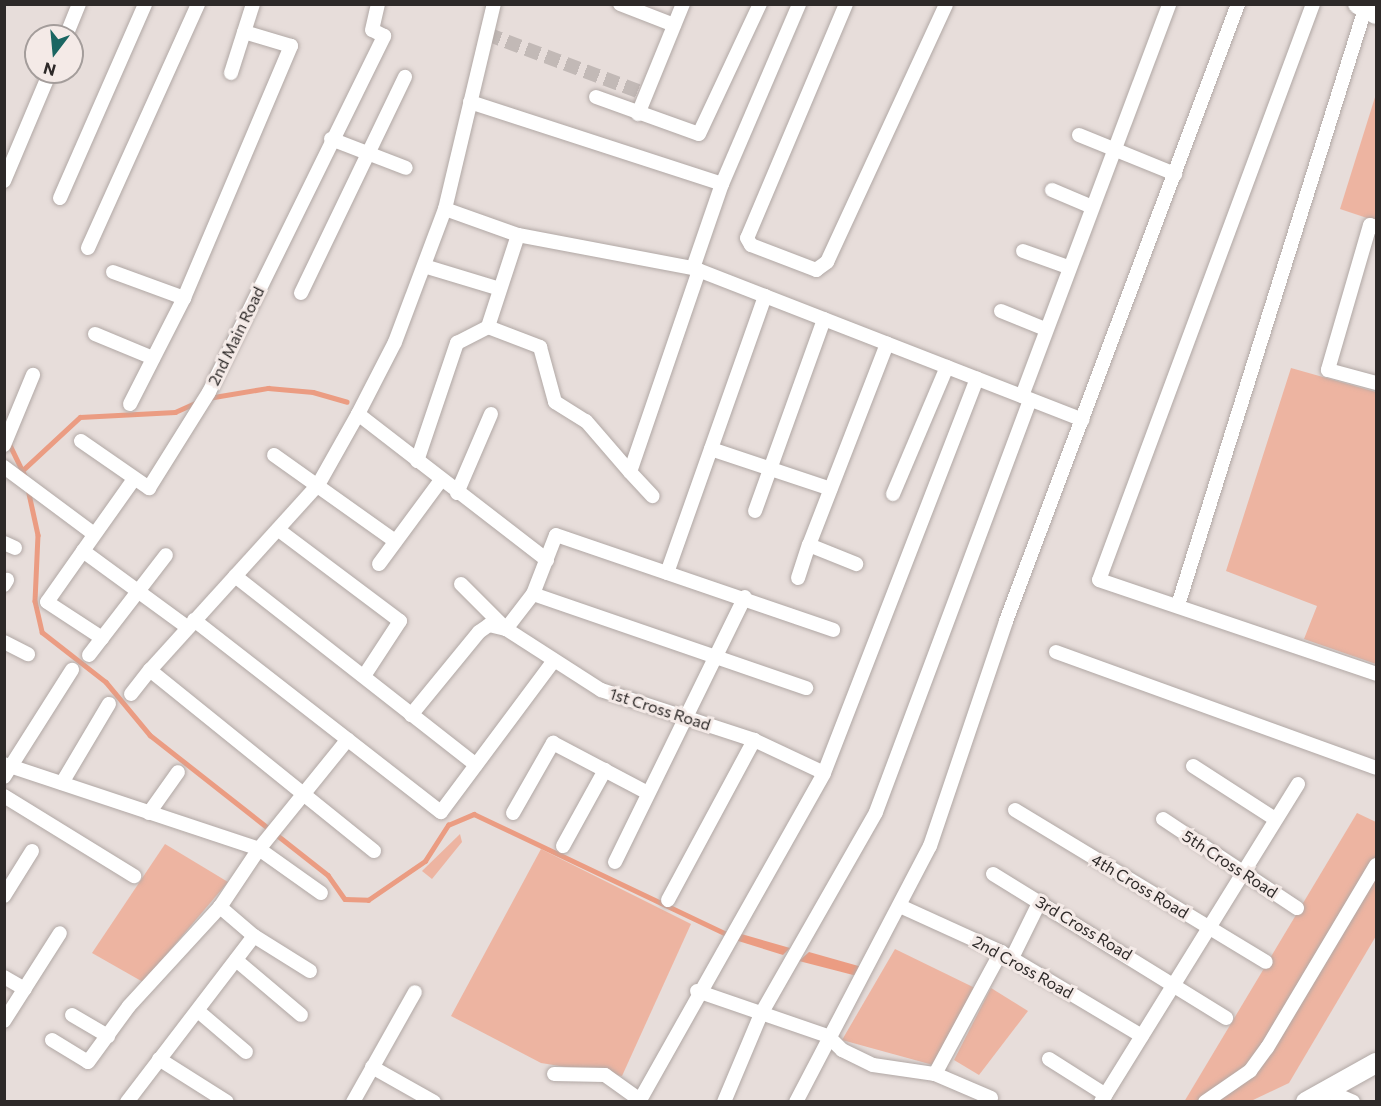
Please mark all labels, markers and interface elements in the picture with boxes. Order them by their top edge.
north arrow [24,24,84,84]
text: N [41,59,58,81]
street label: 2nd Main Road [204,283,268,389]
street label: 1st Cross Road [607,684,713,734]
street label: 5th Cross Road [1179,826,1281,902]
street label: 4th Cross Road [1088,849,1192,923]
street label: 3rd Cross Road [1032,892,1136,964]
street label: 2nd Cross Road [969,932,1077,1002]

